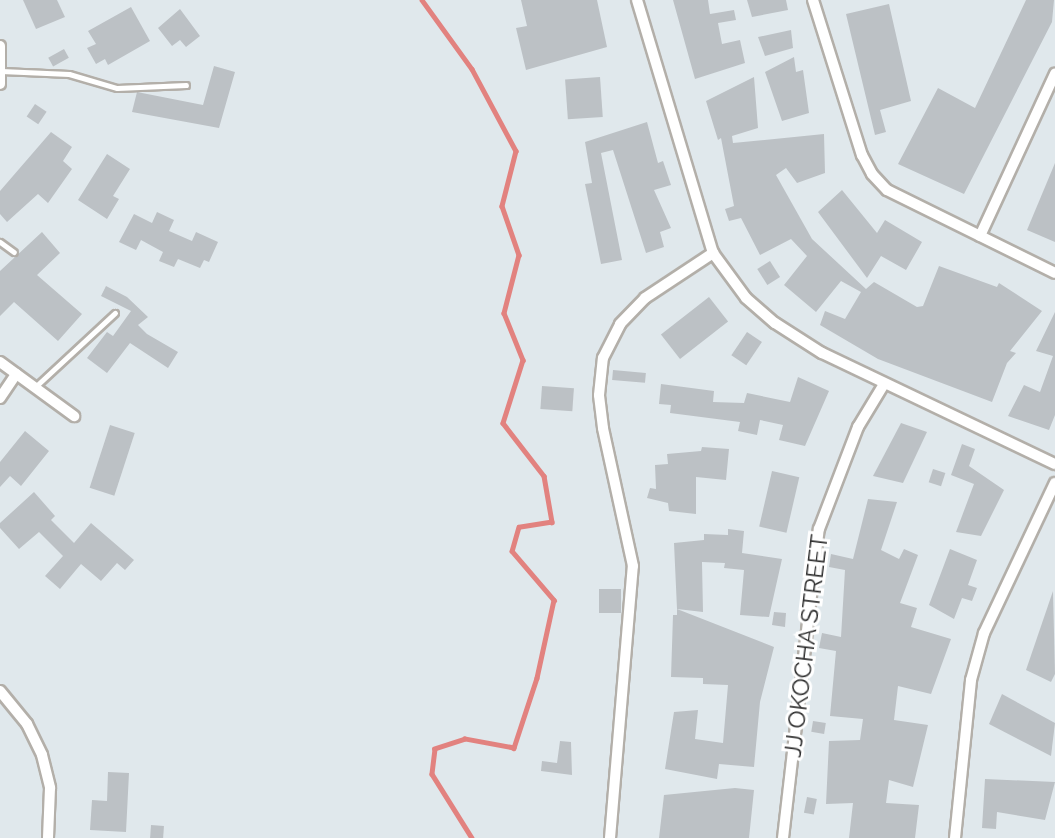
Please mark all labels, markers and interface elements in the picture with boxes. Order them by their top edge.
street label: JJ OKOCHA STREET [778,533,834,759]

